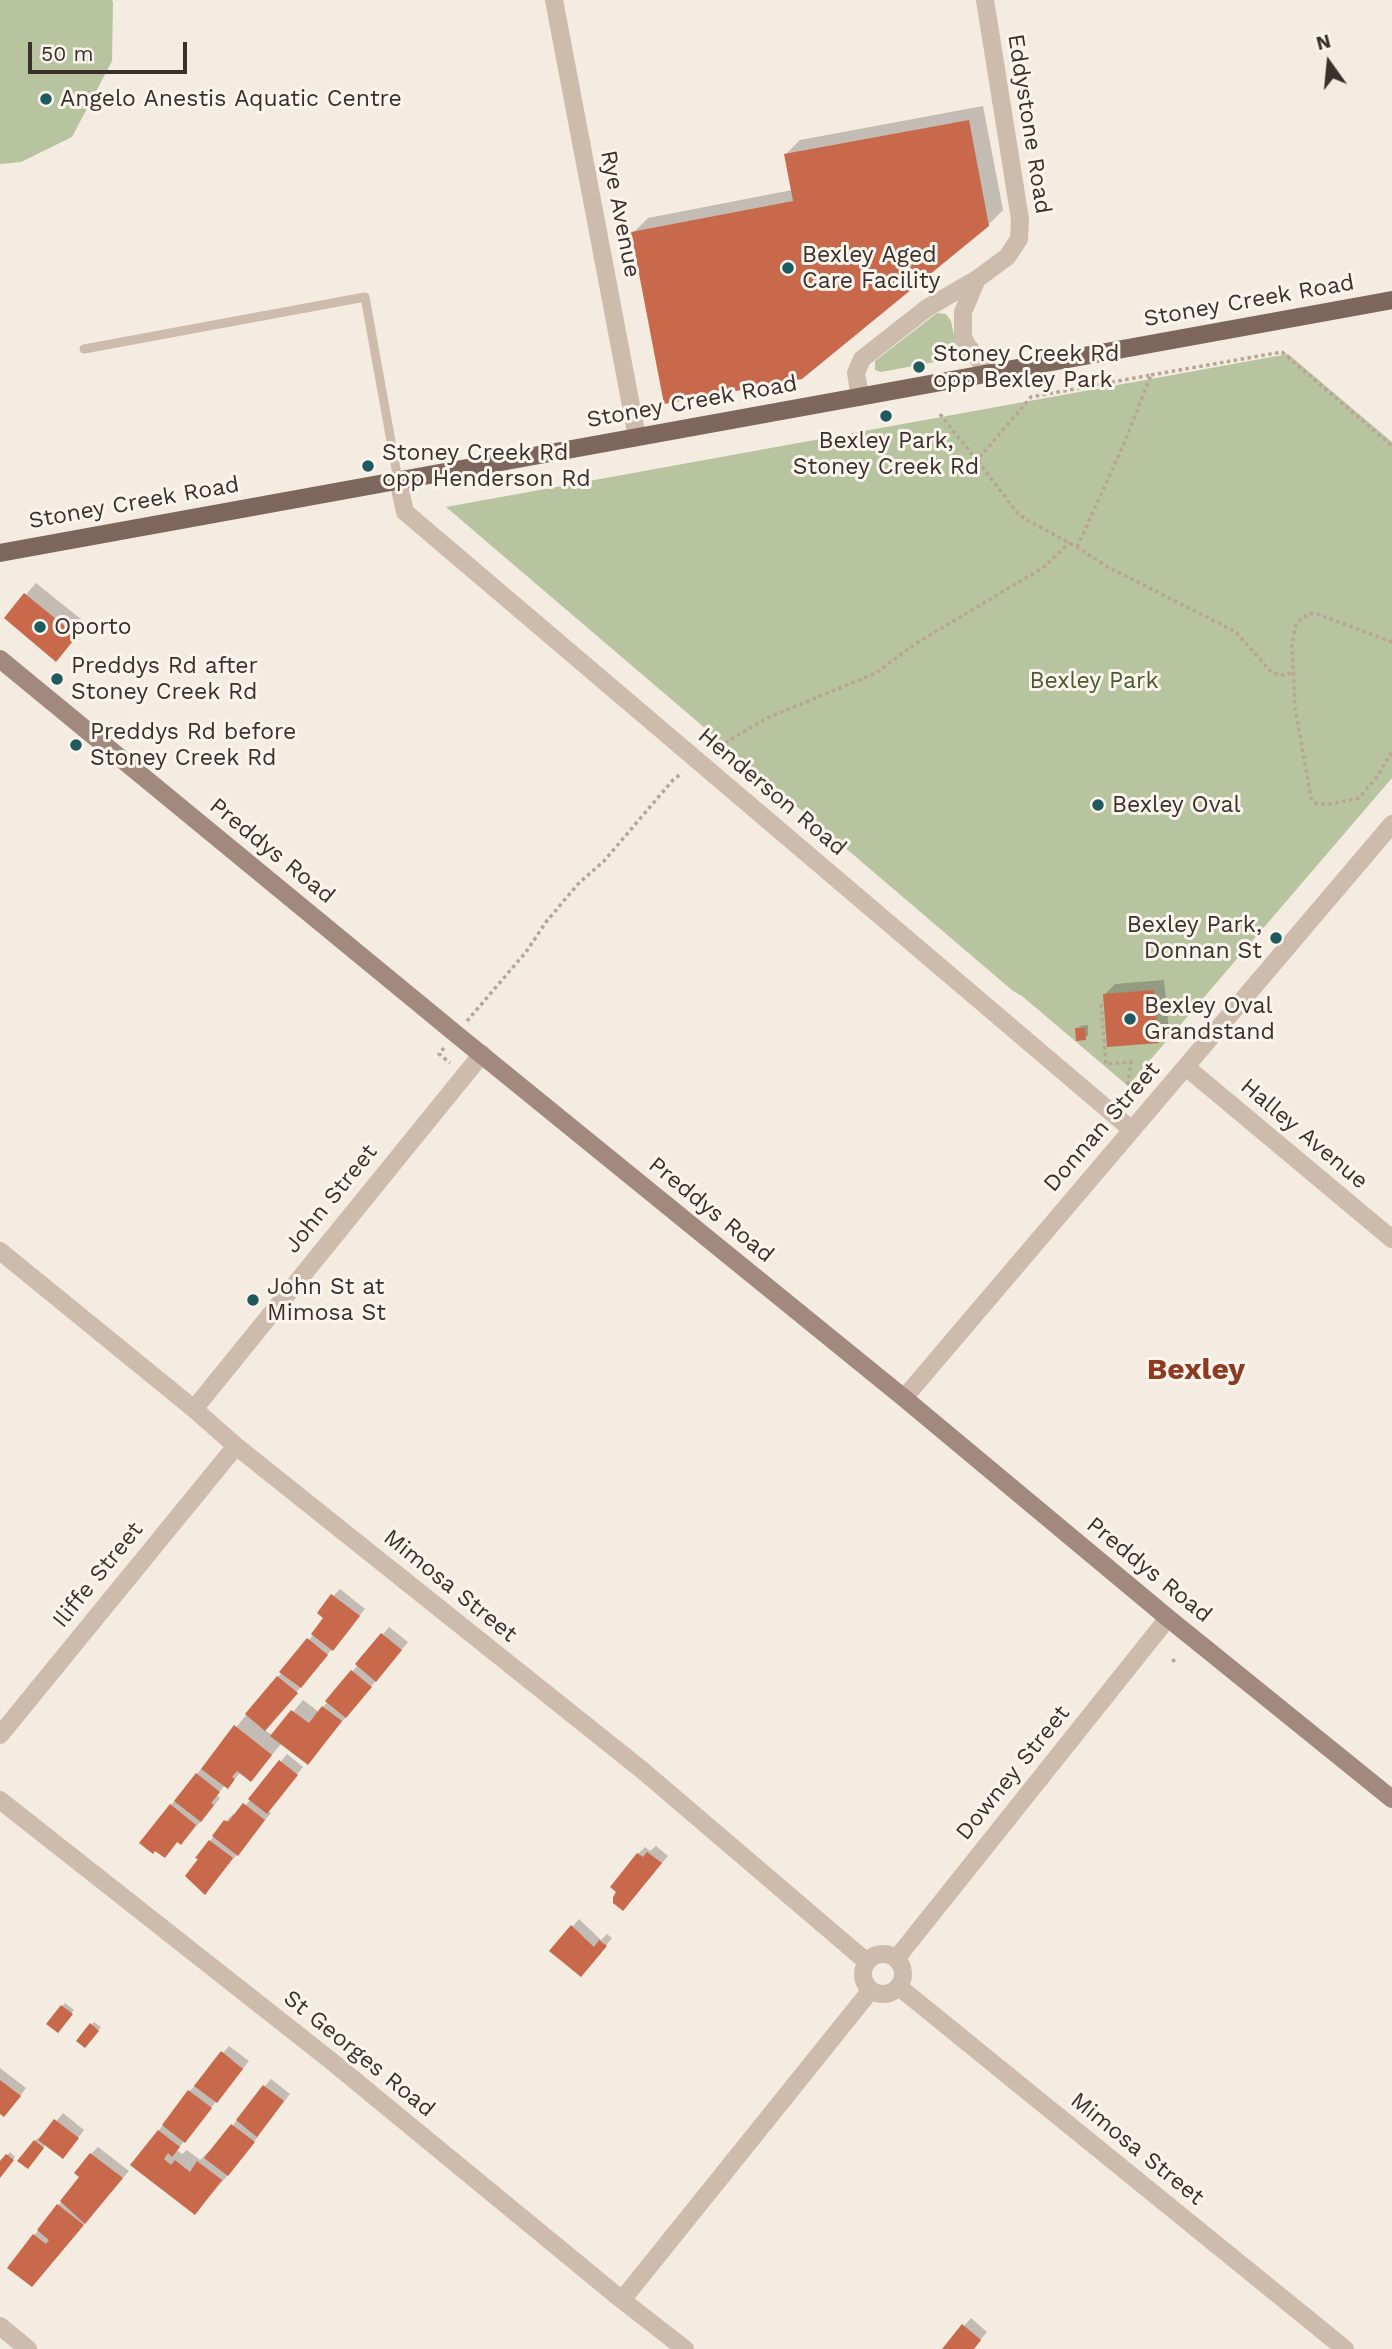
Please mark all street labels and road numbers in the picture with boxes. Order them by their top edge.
street label: Eddystone Road [1001,32,1057,216]
street label: Rye Avenue [594,148,646,280]
street label: Stoney Creek Road [1142,269,1356,333]
street label: Stoney Creek Road [585,370,799,434]
street label: Stoney Creek Road [27,471,241,535]
street label: Henderson Road [692,722,852,862]
street label: Preddys Road [204,792,340,910]
street label: Donnan Street [1038,1056,1166,1198]
street label: Halley Avenue [1235,1073,1373,1195]
street label: John Street [279,1139,383,1259]
street label: Preddys Road [643,1151,779,1269]
street label: Preddys Road [1081,1511,1217,1629]
street label: Iliffe Street [47,1517,149,1633]
street label: Mimosa Street [378,1524,522,1648]
street label: Downey Street [950,1700,1076,1846]
street label: St Georges Road [278,1985,440,2123]
street label: Mimosa Street [1065,2087,1209,2211]

